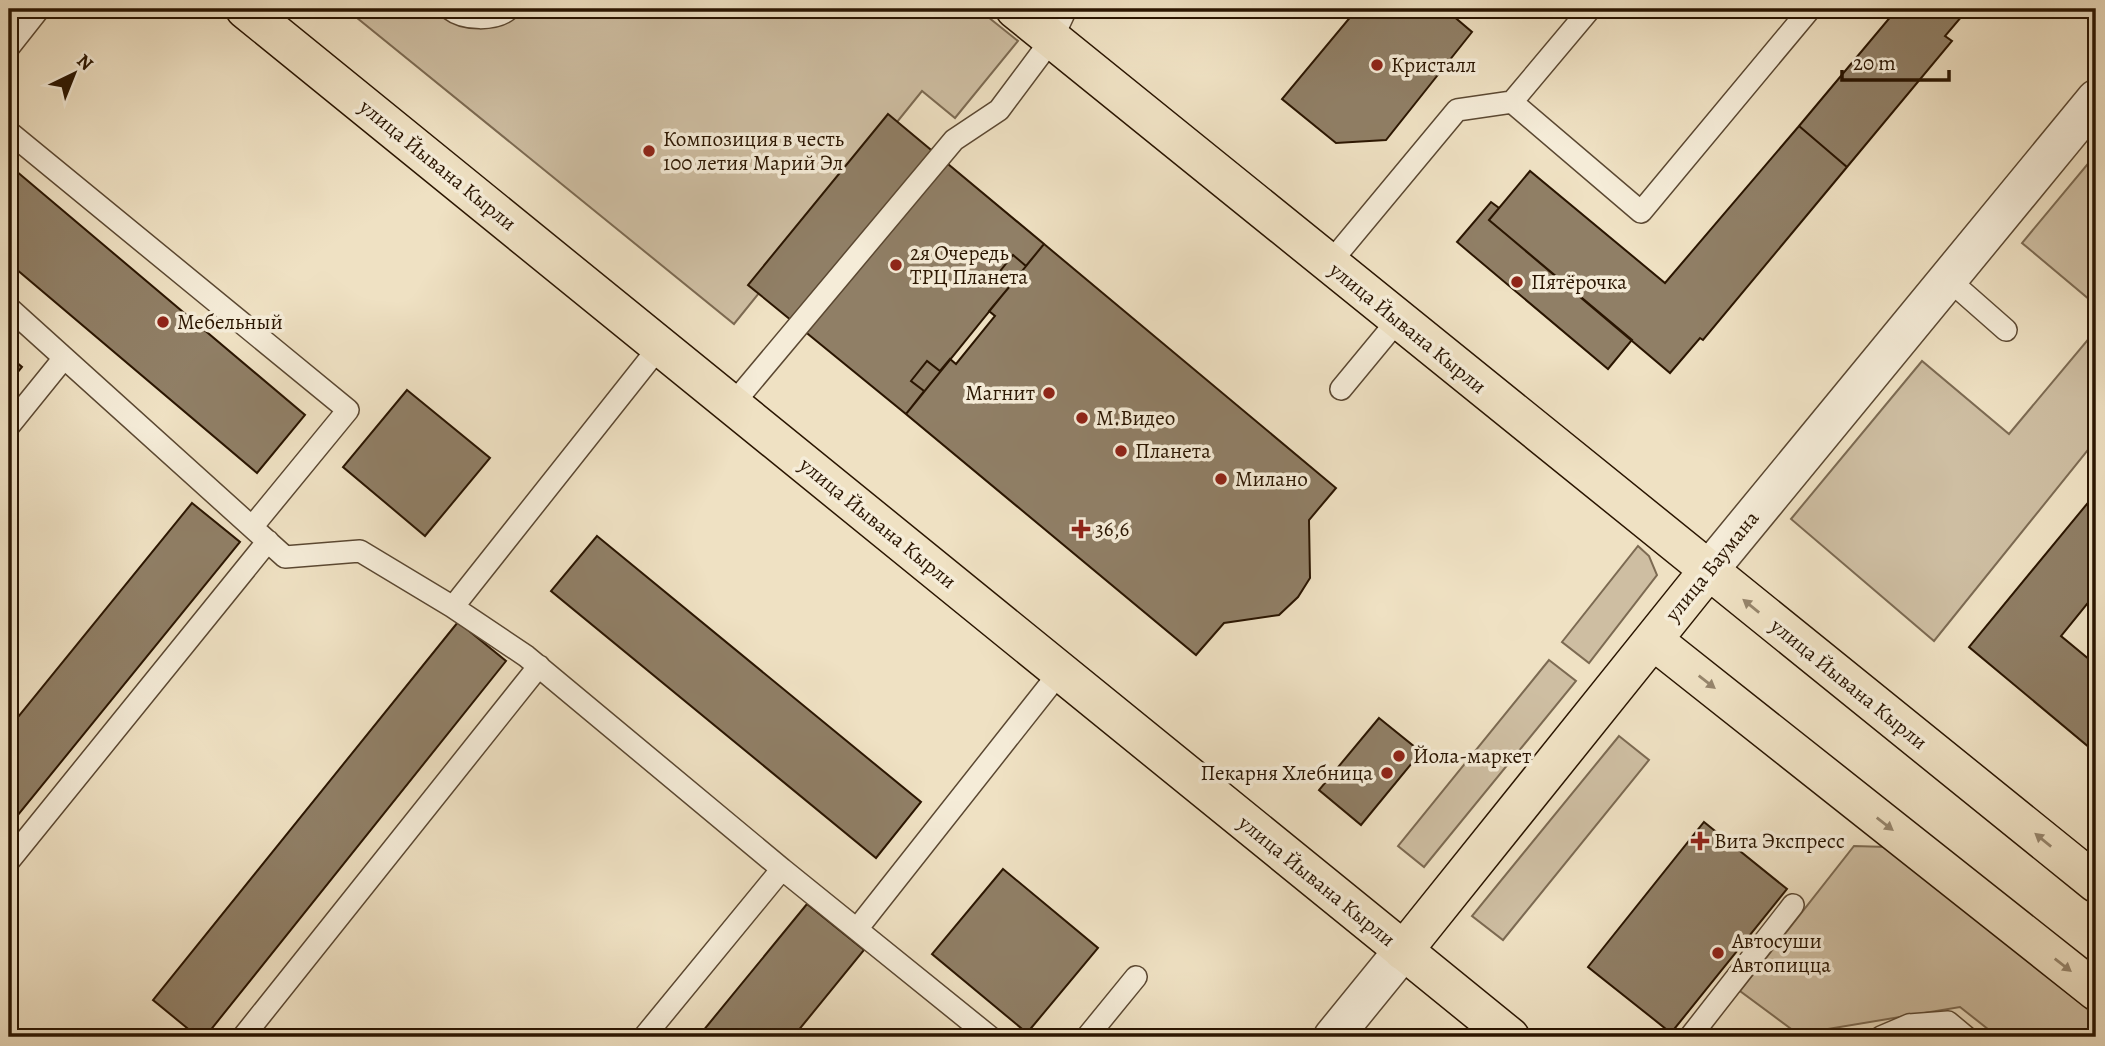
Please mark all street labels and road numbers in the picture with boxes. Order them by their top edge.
street label: улица Йывана Кырли [353,92,522,237]
street label: улица Йывана Кырли [1323,255,1492,400]
street label: улица Йывана Кырли [793,450,962,595]
street label: улица Баумана [1658,505,1765,628]
street label: улица Йывана Кырли [1764,611,1933,756]
street label: улица Йывана Кырли [1232,808,1401,953]

